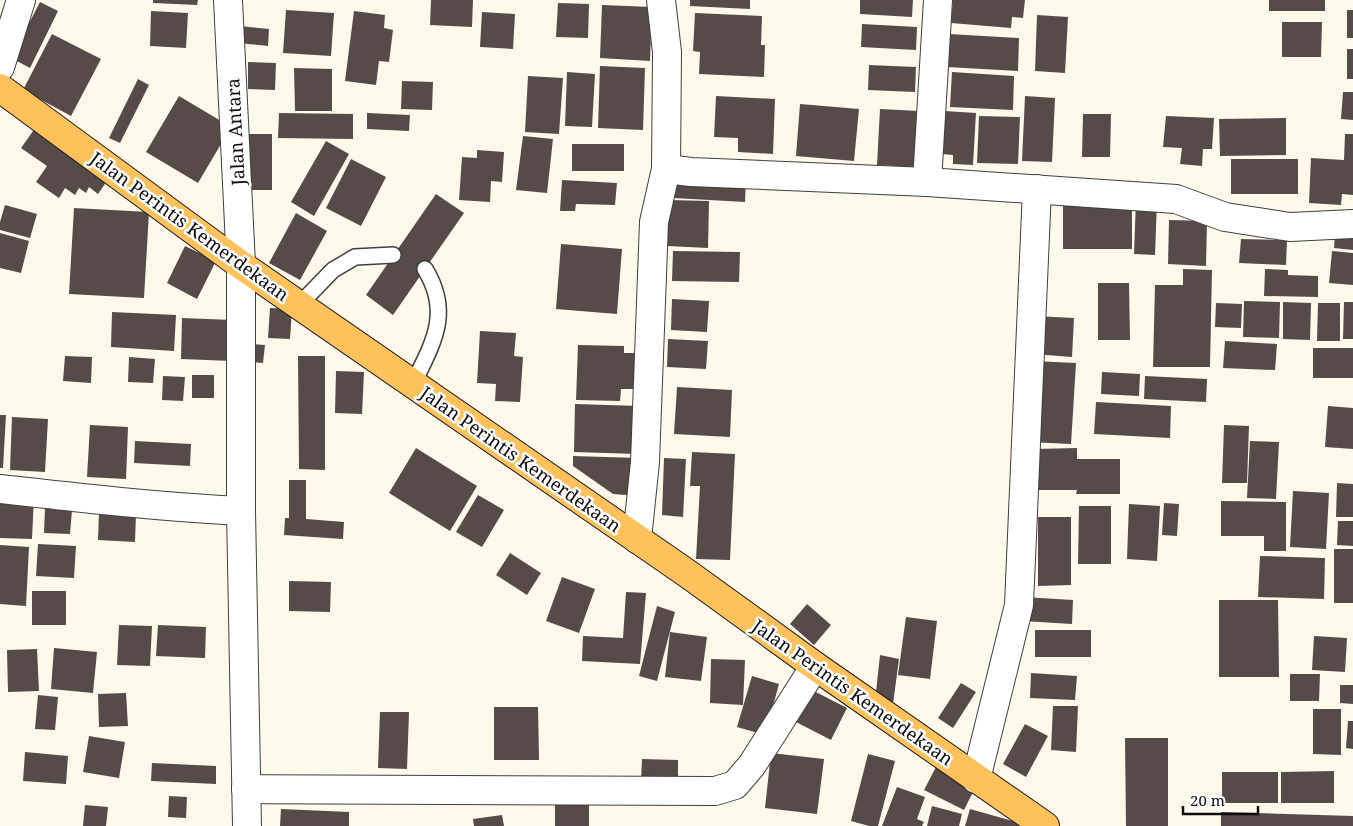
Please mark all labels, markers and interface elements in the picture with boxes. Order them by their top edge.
street label: Jalan Antara [220,78,250,187]
street label: Jalan Perintis Kemerdekaan [85,145,294,306]
street label: Jalan Perintis Kemerdekaan [415,380,626,538]
street label: Jalan Perintis Kemerdekaan [747,613,958,771]
scale bar [1183,784,1258,816]
text: 20 m [1190,790,1225,810]

